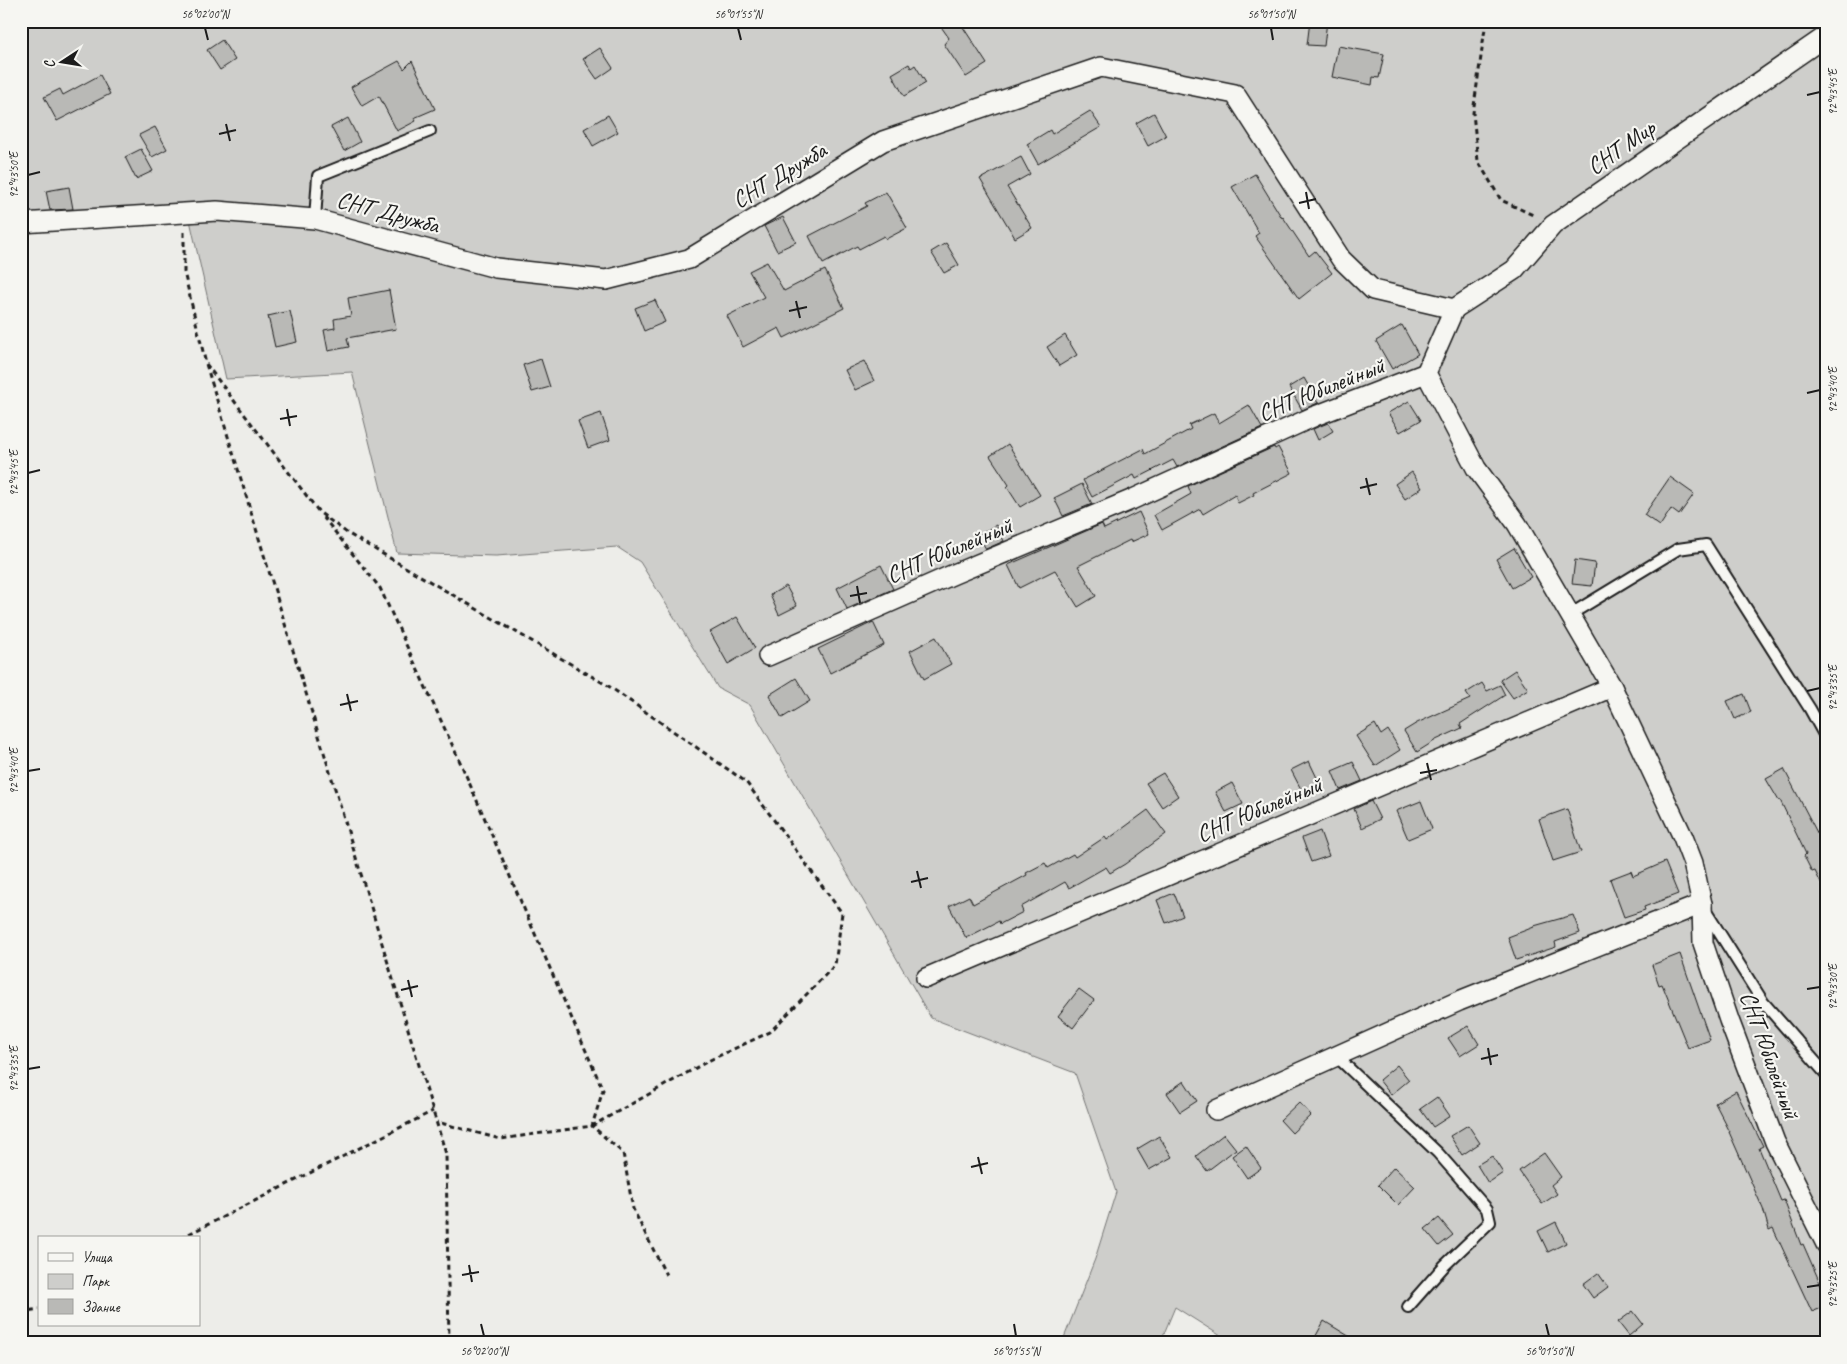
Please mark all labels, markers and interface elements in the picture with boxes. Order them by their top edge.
text: 56°02'00"N [181,6,230,22]
text: 56°01'55"N [714,6,763,22]
text: 56°01'50"N [1247,6,1296,22]
north arrow [38,38,88,88]
text: С [40,57,59,70]
text: 92°43'45"E [1825,67,1841,115]
street label: СНТ Мир [1581,112,1662,181]
street label: СНТ Дружба [726,134,833,215]
text: 92°43'50"E [6,150,22,198]
street label: СНТ Дружба [334,184,444,240]
street label: СНТ Юбилейный [1253,349,1390,428]
text: 92°43'40"E [1825,365,1841,413]
text: 92°43'45"E [6,448,22,496]
street label: СНТ Юбилейный [882,509,1018,590]
text: 92°43'35"E [1825,663,1841,711]
text: 92°43'40"E [6,746,22,794]
street label: СНТ Юбилейный [1192,768,1328,849]
text: 92°43'30"E [1825,962,1841,1010]
street label: СНТ Юбилейный [1733,987,1808,1125]
text: 92°43'35"E [6,1044,22,1092]
legend [38,1236,200,1326]
text: Улица [82,1248,113,1267]
text: 92°43'25"E [1825,1260,1841,1308]
text: Парк [82,1272,110,1291]
text: Здание [82,1298,121,1317]
text: 56°02'00"N [460,1343,509,1359]
text: 56°01'55"N [992,1343,1041,1359]
text: 56°01'50"N [1525,1343,1574,1359]

